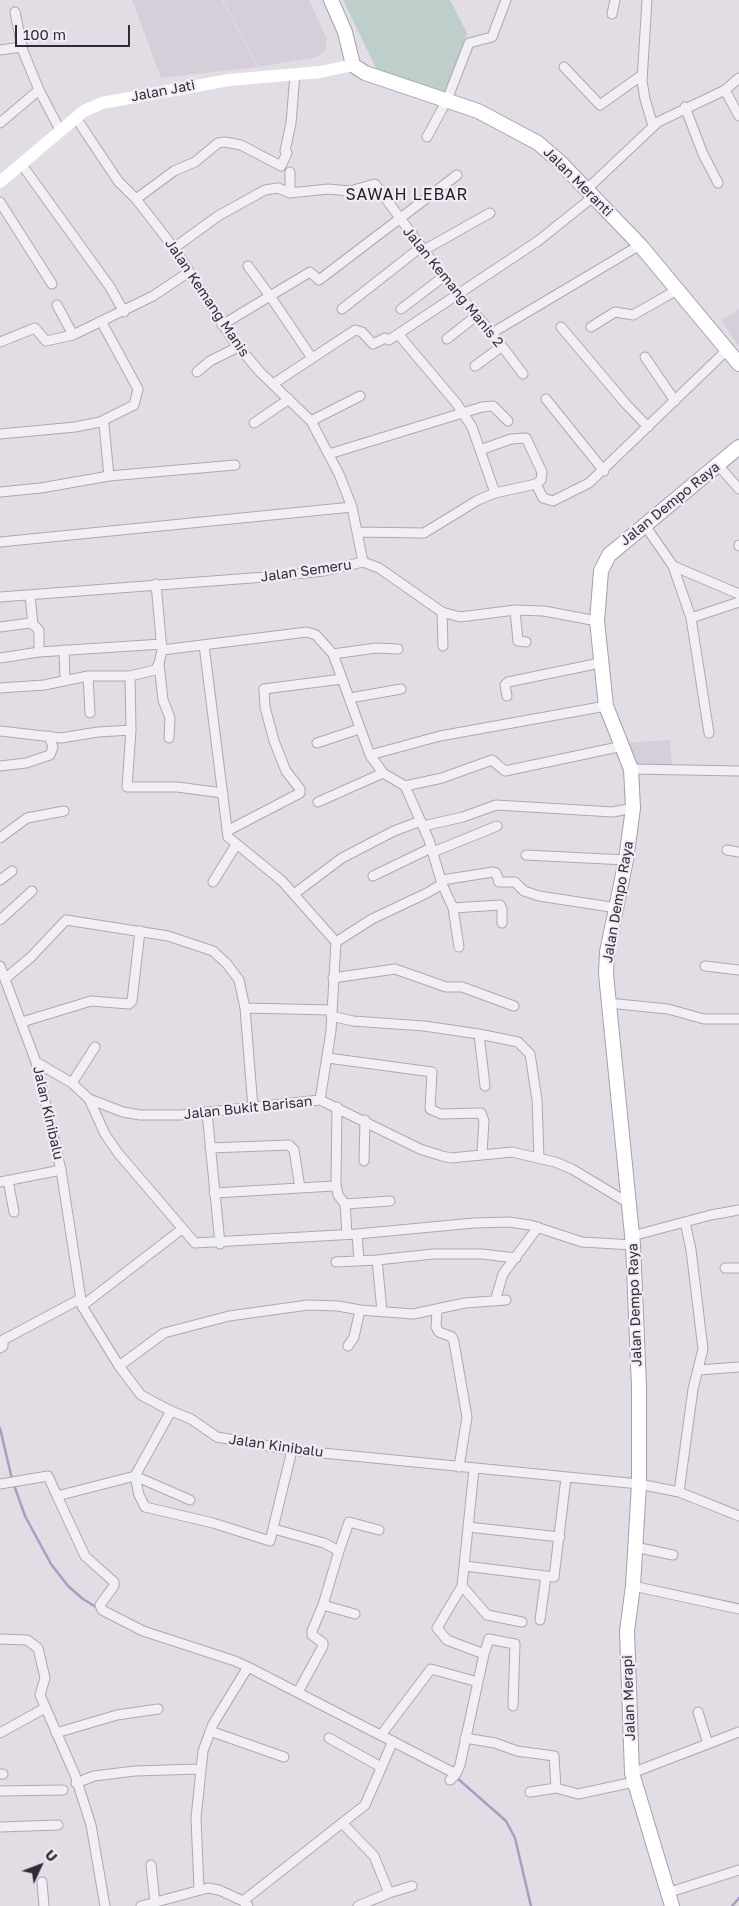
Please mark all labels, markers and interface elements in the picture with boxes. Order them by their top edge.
scale bar [18,15,132,47]
text: 100 m [23,25,66,43]
street label: Jalan Jati [129,77,197,105]
street label: Jalan Meranti [540,144,616,220]
district label: SAWAH LEBAR [344,185,470,205]
street label: Jalan Kemang Manis 2 [399,223,507,351]
street label: Jalan Kemang Manis [161,236,253,360]
street label: Jalan Dempo Raya [617,459,723,549]
street label: Jalan Semeru [259,556,353,586]
street label: Jalan Dempo Raya [599,840,637,964]
street label: Jalan Kinibalu [29,1065,67,1161]
street label: Jalan Bukit Barisan [183,1093,313,1123]
street label: Jalan Dempo Raya [624,1243,646,1367]
street label: Jalan Kinibalu [228,1431,324,1461]
street label: Jalan Merapi [619,1655,639,1741]
north arrow [15,1841,65,1891]
text: U [42,1846,61,1865]

